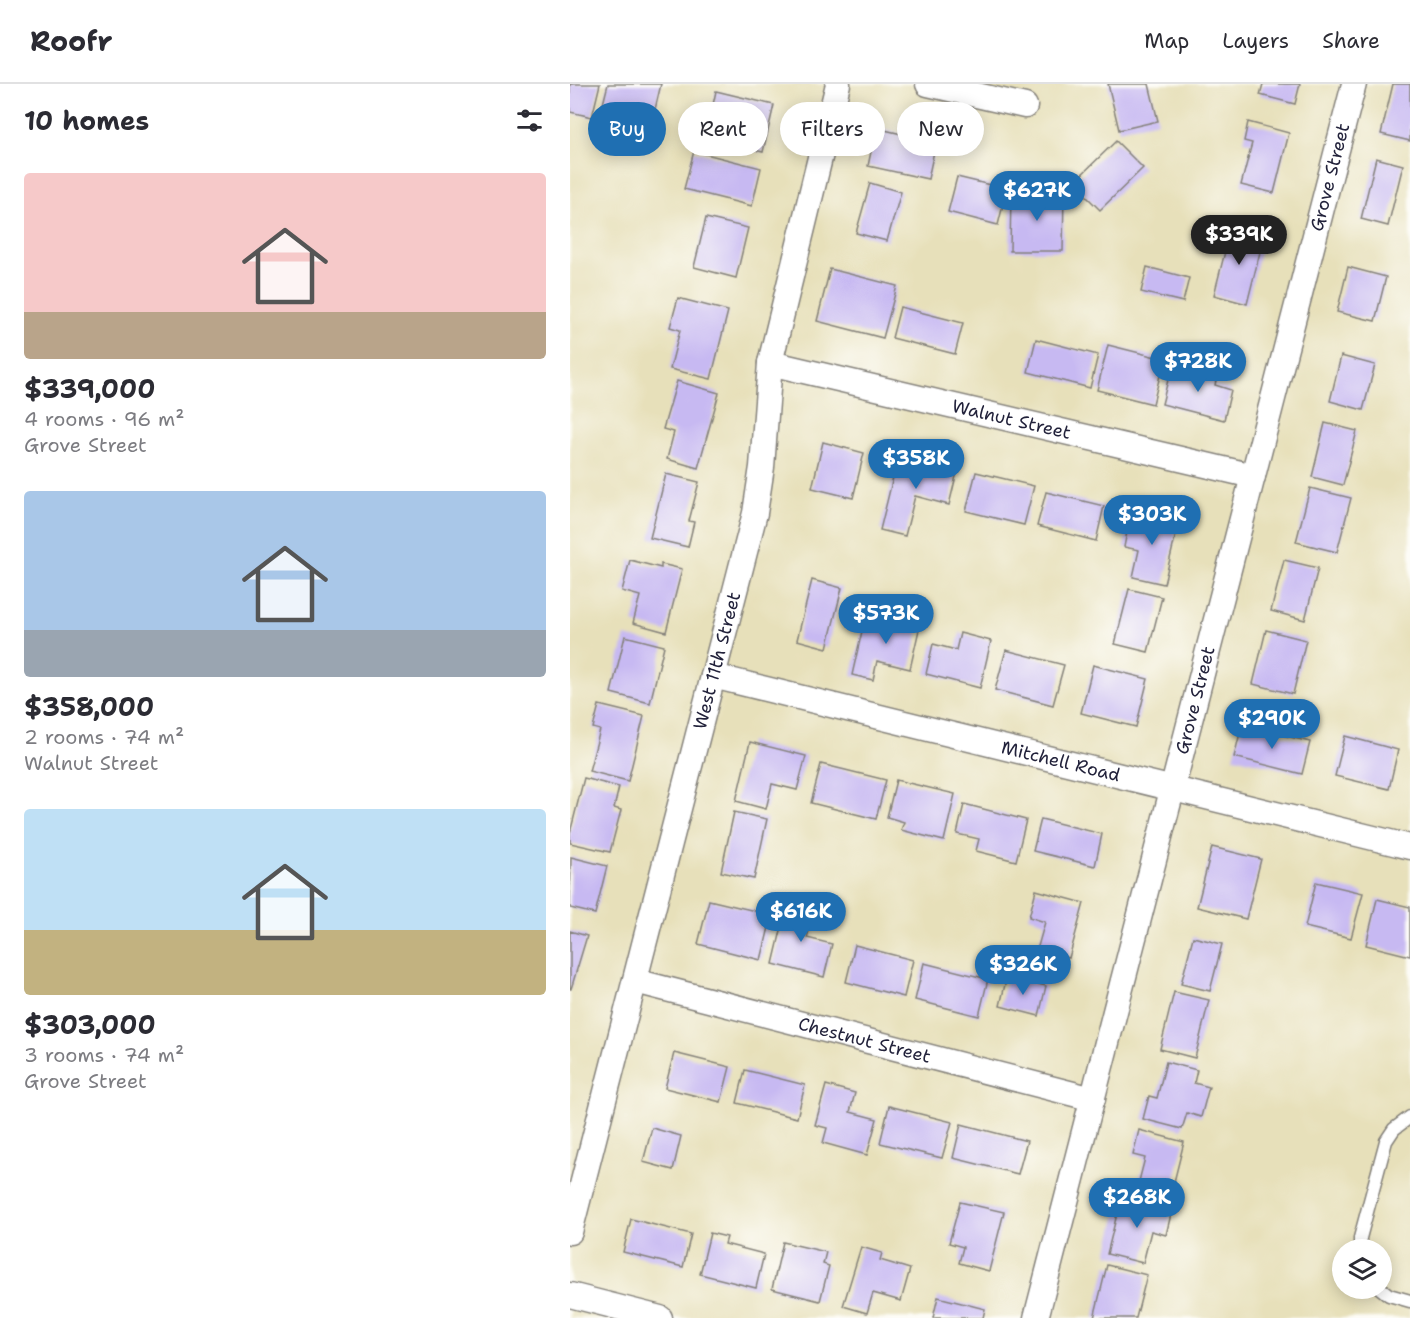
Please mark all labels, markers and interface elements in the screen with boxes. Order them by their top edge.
text: Roofr [30,22,112,60]
text: Map [1144,27,1189,55]
text: Layers [1222,27,1289,55]
text: Share [1322,27,1380,55]
chip: Buy [588,102,666,156]
chip: Rent [678,102,768,156]
chip: Filters [780,102,885,156]
chip: New [897,102,984,156]
text: 10 homes [24,103,149,138]
icon: filters [513,104,546,137]
street label: Grove Street [1305,121,1355,234]
pin: $627K [995,171,1079,222]
text: $627K [1003,177,1071,203]
icon: home [231,212,339,320]
pin: $339K [1197,215,1281,266]
text: $339K [1205,221,1273,247]
pin: $728K [1156,342,1240,393]
text: $728K [1164,348,1232,374]
text: $339,000 [24,371,155,406]
street label: Walnut Street [950,394,1073,445]
text: 4 rooms · 96 m² [24,406,185,432]
text: Grove Street [24,432,147,458]
pin: $358K [874,439,958,490]
text: $358K [882,445,950,471]
pin: $303K [1110,495,1194,546]
text: $303K [1118,501,1186,527]
icon: home [231,530,339,638]
street label: West 11th Street [688,589,746,732]
pin: $573K [844,594,928,645]
text: $573K [853,600,919,626]
street label: Grove Street [1170,644,1221,757]
text: $358,000 [24,689,154,724]
pin: $290K [1230,699,1314,750]
text: $290K [1238,705,1306,731]
text: 2 rooms · 74 m² [24,724,184,750]
street label: Mitchell Road [999,735,1123,787]
text: Walnut Street [24,750,159,776]
icon: home [231,848,339,956]
pin: $616K [759,892,843,943]
text: $616K [770,898,832,924]
pin: $326K [981,945,1065,996]
text: $326K [989,951,1057,977]
text: $303,000 [24,1007,156,1042]
street label: Chestnut Street [796,1012,933,1069]
text: 3 rooms · 74 m² [24,1042,184,1068]
text: Grove Street [24,1068,147,1094]
pin: $268K [1095,1178,1179,1229]
text: $268K [1103,1184,1171,1210]
map controls [1332,1239,1392,1299]
button: layers [1332,1239,1392,1299]

